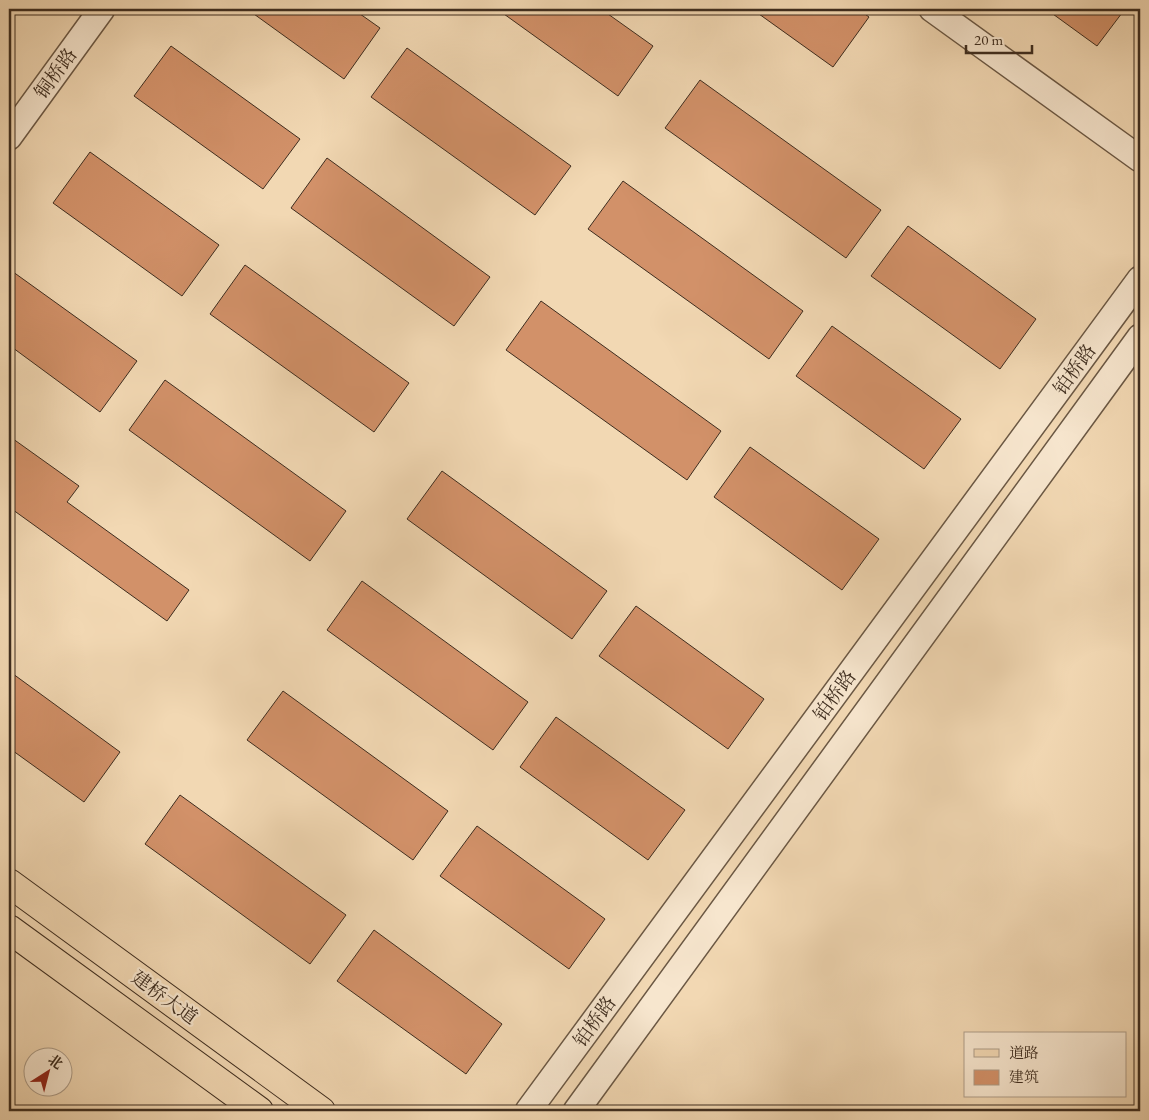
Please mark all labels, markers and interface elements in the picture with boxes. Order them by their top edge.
scale bar [966,22,1033,54]
text: 20 m [974,30,1003,49]
street label: 铜桥路 [29,43,82,104]
street label: 铂桥路 [1048,339,1101,400]
street label: 铂桥路 [808,665,861,726]
street label: 建桥大道 [127,965,203,1030]
street label: 铂桥路 [568,991,621,1052]
legend [964,1032,1126,1098]
text: 道路 [1009,1043,1039,1062]
north arrow [22,1048,72,1098]
text: 北 [45,1050,67,1073]
text: 建筑 [1009,1067,1039,1086]

